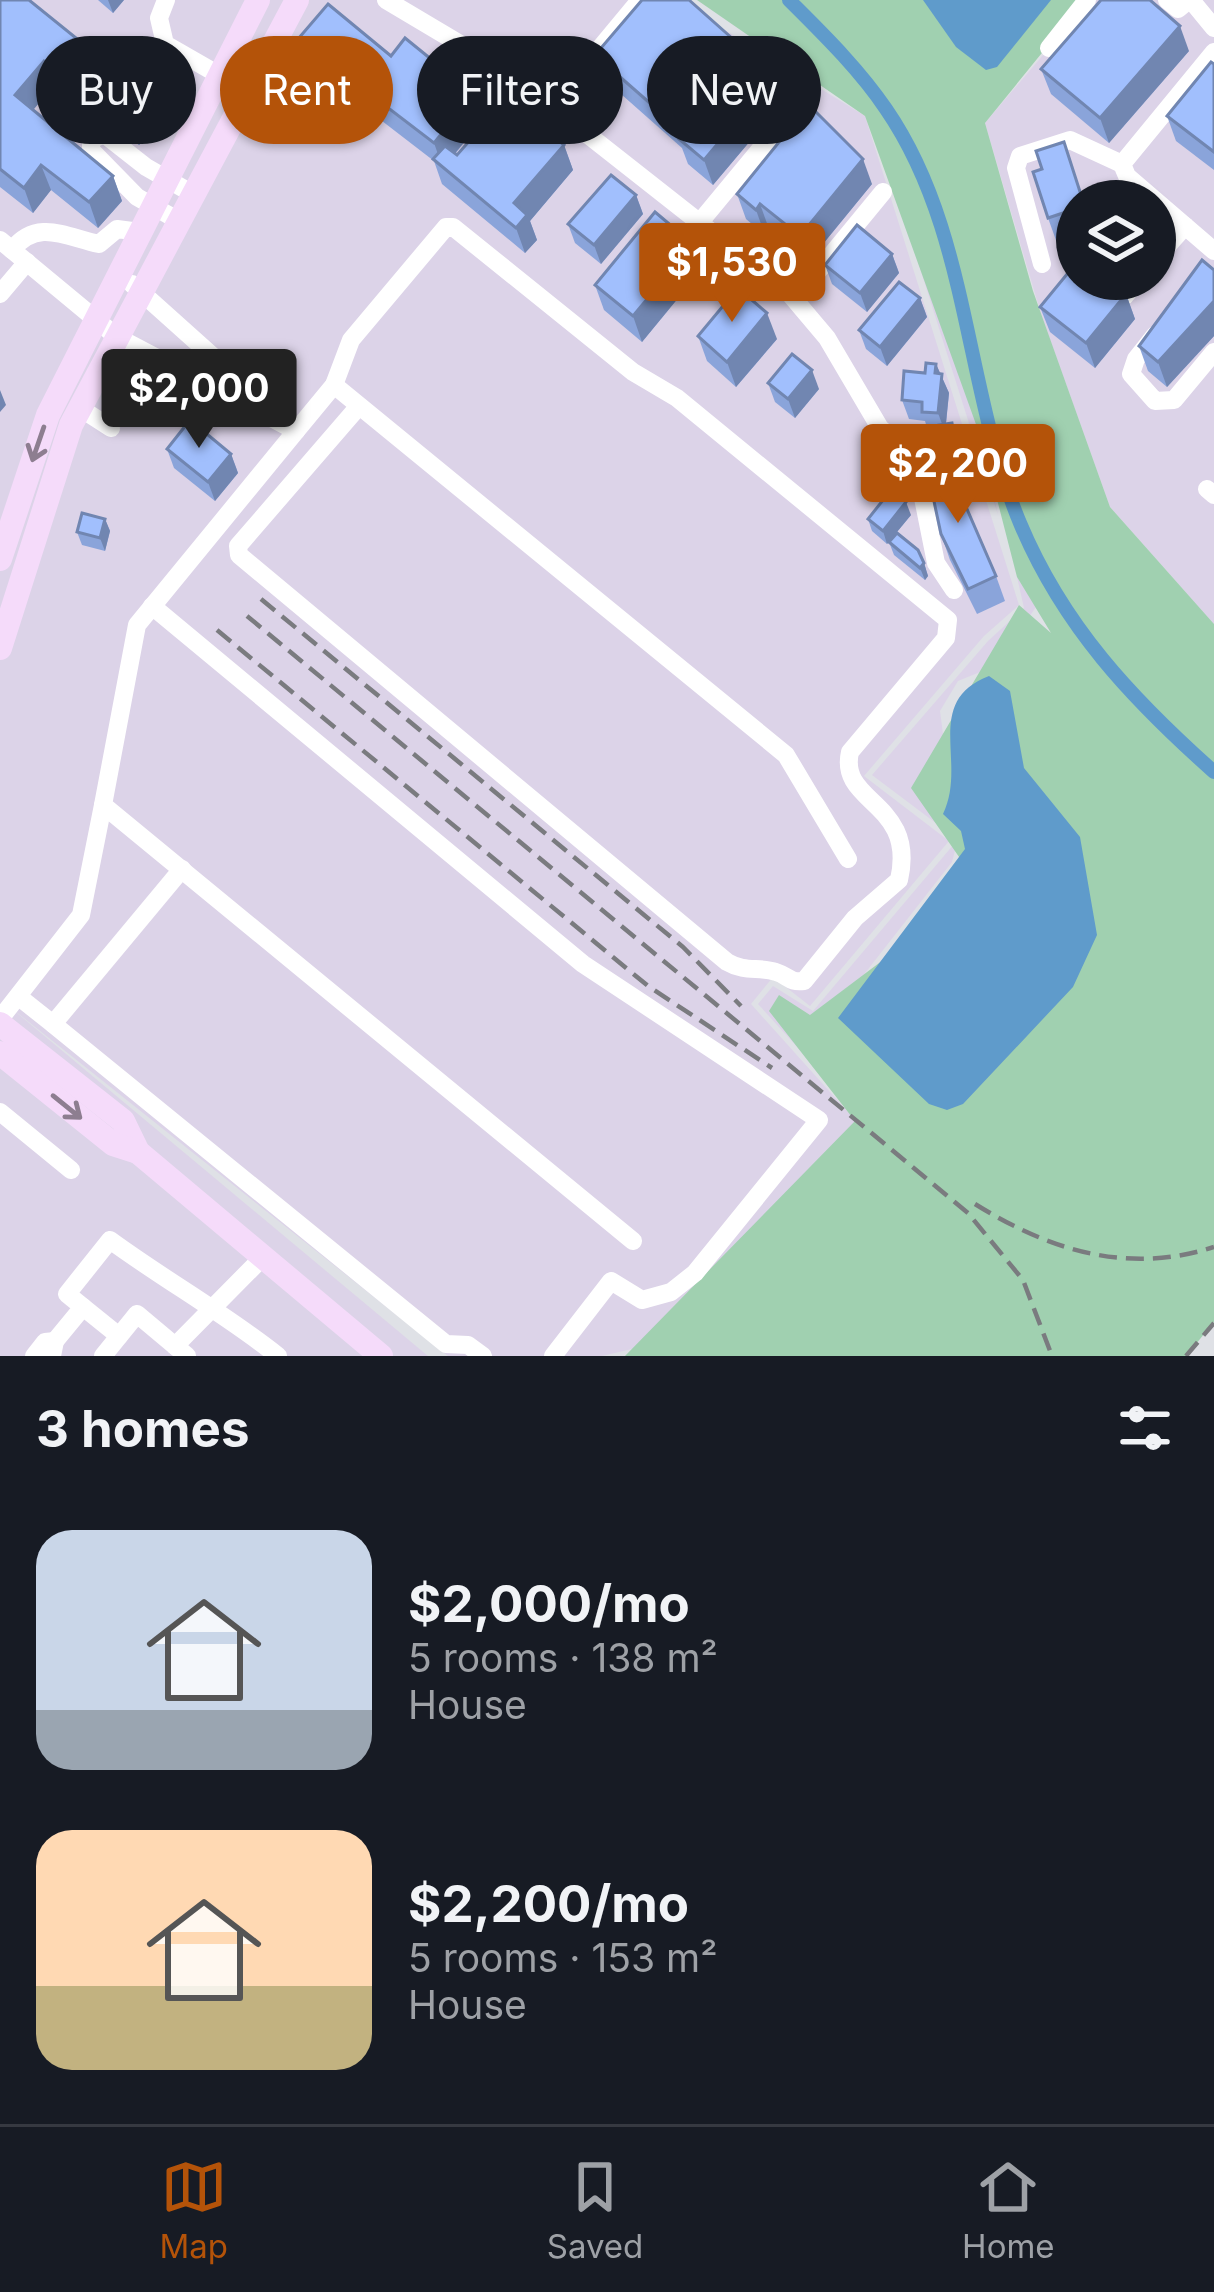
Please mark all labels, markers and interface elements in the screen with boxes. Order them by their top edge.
chip: Buy [36,36,196,144]
chip: Rent [220,36,393,144]
chip: Filters [417,36,623,144]
chip: New [647,36,821,144]
map controls [1056,180,1176,300]
button: layers [1056,180,1176,300]
pin: $1,530 [634,223,830,325]
text: $1,530 [666,238,798,285]
pin: $2,000 [101,349,297,451]
text: $2,000 [129,364,269,411]
one-way arrow [26,424,48,462]
pin: $2,200 [860,424,1056,526]
text: $2,200 [888,439,1028,486]
one-way arrow [50,1093,82,1120]
icon: filters [1112,1395,1178,1461]
text: 3 homes [36,1398,250,1459]
text: $2,000/mo [408,1573,690,1634]
icon: home [132,1578,276,1722]
text: 5 rooms · 138 m² [408,1634,718,1681]
text: House [408,1681,527,1728]
text: $2,200/mo [408,1873,689,1934]
icon: home [132,1878,276,2022]
text: 5 rooms · 153 m² [408,1934,717,1981]
text: House [408,1981,527,2028]
tab: Map [159,2154,228,2266]
tab: Saved [547,2154,643,2266]
tab: Home [962,2154,1055,2266]

